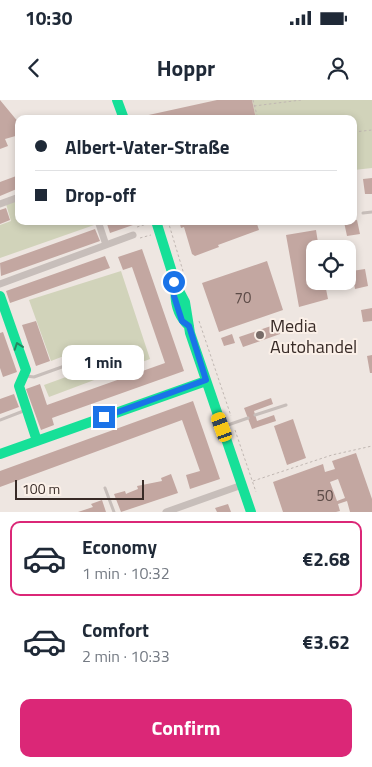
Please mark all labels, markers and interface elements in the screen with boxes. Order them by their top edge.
text: 10:30 [25,3,72,32]
text: Hoppr [157,51,215,85]
icon: back [20,54,48,82]
icon: person [324,54,352,82]
text: Albert-Vater-Straße [65,132,229,161]
text: Drop-off [65,180,136,209]
map controls [306,240,356,290]
button: locate [306,240,356,290]
route start [163,271,185,293]
house number: 70 [235,286,251,309]
place label: Media Autohandel [270,312,357,360]
marker: Media Autohandel [254,329,266,341]
one-way arrow [13,343,23,351]
callout: 1 min [63,344,145,380]
text: 1 min [84,350,122,374]
route end [93,406,115,428]
car [209,410,234,444]
scale bar [15,477,144,500]
text: 100 m [22,478,60,499]
house number: 50 [317,484,333,507]
text: Economy [82,532,157,561]
icon: car [22,536,67,581]
text: €2.68 [303,544,350,573]
text: 1 min · 10:32 [82,561,170,585]
text: Comfort [82,615,149,644]
icon: car [22,619,67,664]
text: €3.62 [303,627,350,656]
text: 2 min · 10:33 [82,644,170,668]
button: Confirm [20,699,352,757]

